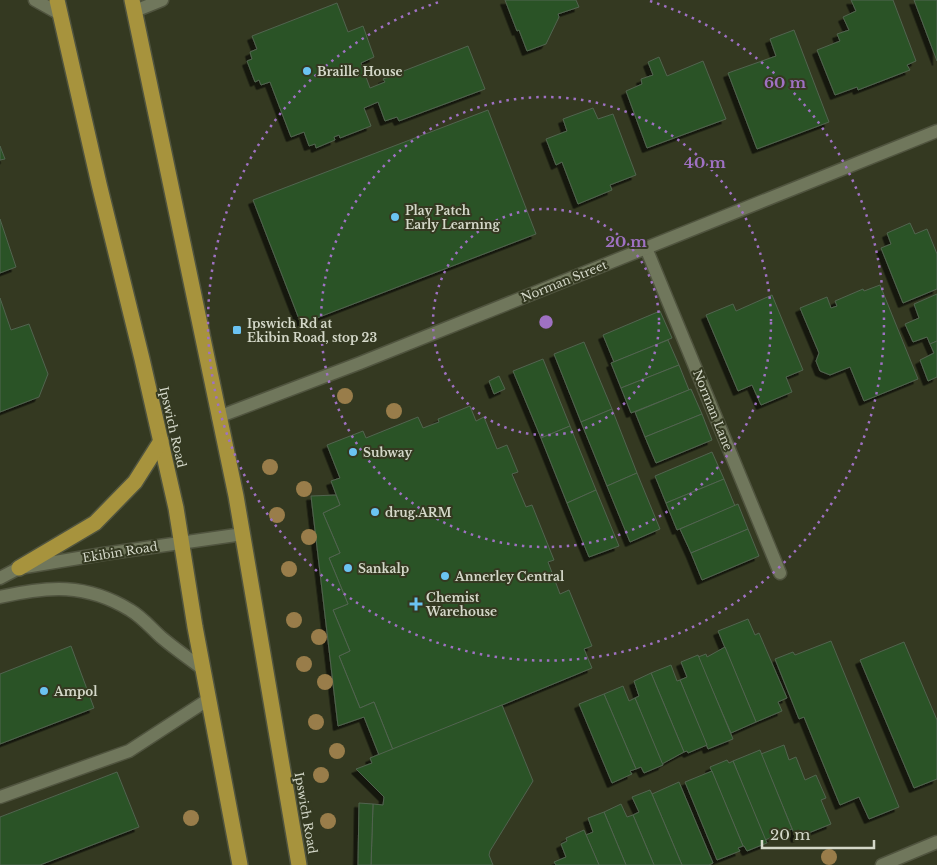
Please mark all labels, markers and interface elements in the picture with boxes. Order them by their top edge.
place label: Braille House [317,64,403,79]
marker: Braille House [301,65,313,77]
text: 60 m [764,73,806,92]
text: 40 m [684,153,726,172]
place label: Play Patch Early Learning [405,203,500,232]
marker: Play Patch Early Learning [389,211,401,223]
text: 20 m [605,232,647,251]
street label: Norman Street [519,257,610,305]
centre of rings [537,313,555,331]
place label: Ipswich Rd at Ekibin Road, stop 23 [247,316,377,345]
marker: Ipswich Rd at Ekibin Road, stop 23 [231,324,243,336]
street label: Norman Lane [690,367,736,453]
street label: Ipswich Road [156,385,190,469]
place label: Subway [363,445,412,460]
marker: Subway [347,446,359,458]
place label: drug.ARM [385,505,452,520]
marker: drug.ARM [369,506,381,518]
street label: Ekibin Road [81,539,159,565]
place label: Sankalp [358,561,409,576]
marker: Sankalp [342,562,354,574]
place label: Annerley Central [454,569,565,584]
marker: Annerley Central [439,570,451,582]
place label: Chemist Warehouse [425,590,497,619]
marker: Chemist Warehouse [410,598,422,610]
place label: Ampol [53,684,98,699]
marker: Ampol [38,685,50,697]
street label: Ipswich Road [291,771,321,855]
scale bar [762,818,874,850]
text: 20 m [770,825,810,844]

